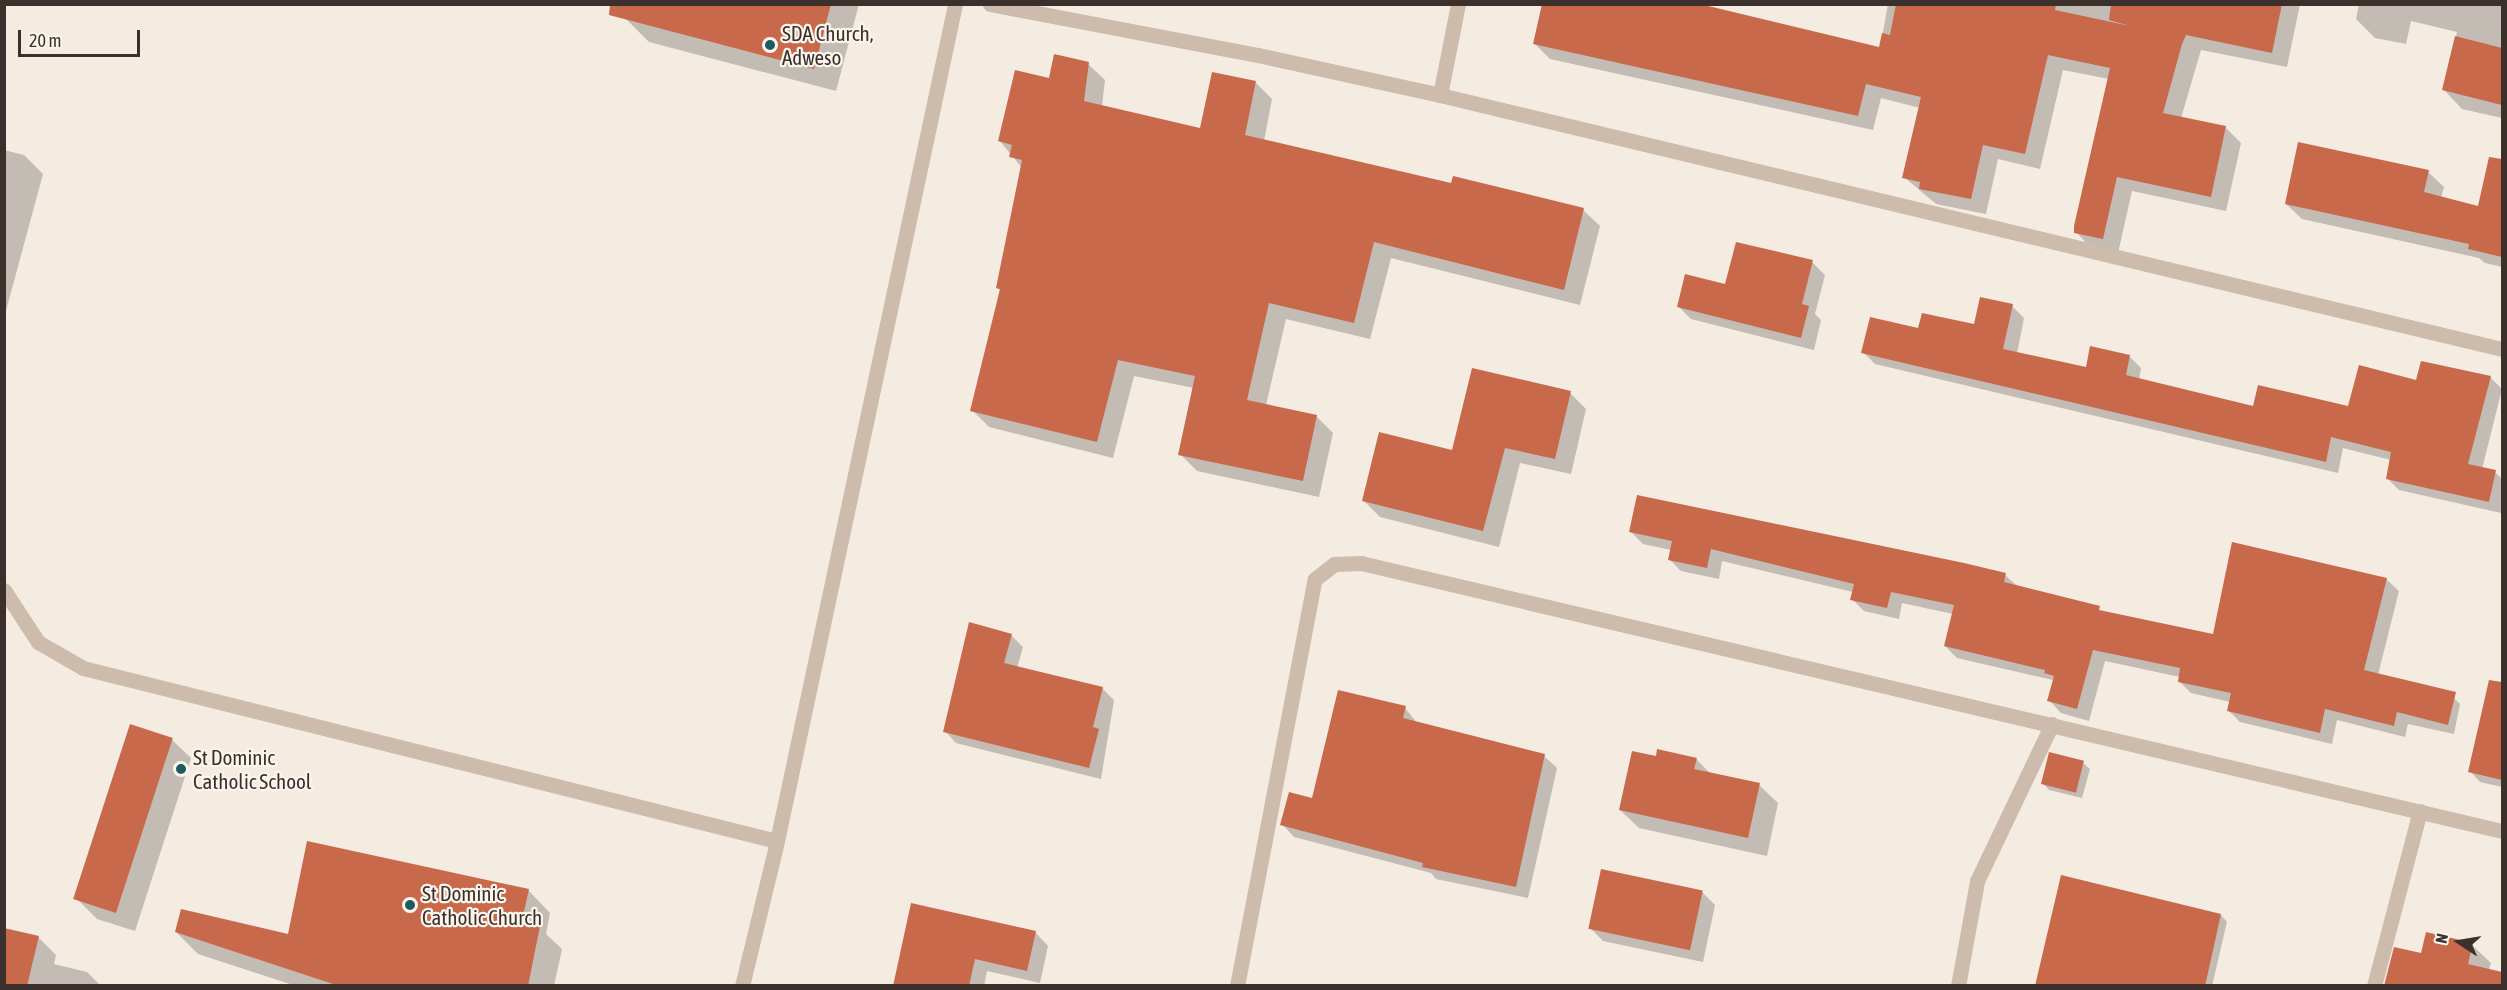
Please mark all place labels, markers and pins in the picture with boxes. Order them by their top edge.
place label: SDA Church, Adweso [782,20,873,70]
marker: SDA Church, Adweso [763,38,777,52]
place label: St Dominic Catholic School [193,744,311,794]
marker: St Dominic Catholic School [174,762,188,776]
place label: St Dominic Catholic Church [422,880,542,930]
marker: St Dominic Catholic Church [403,898,417,912]

